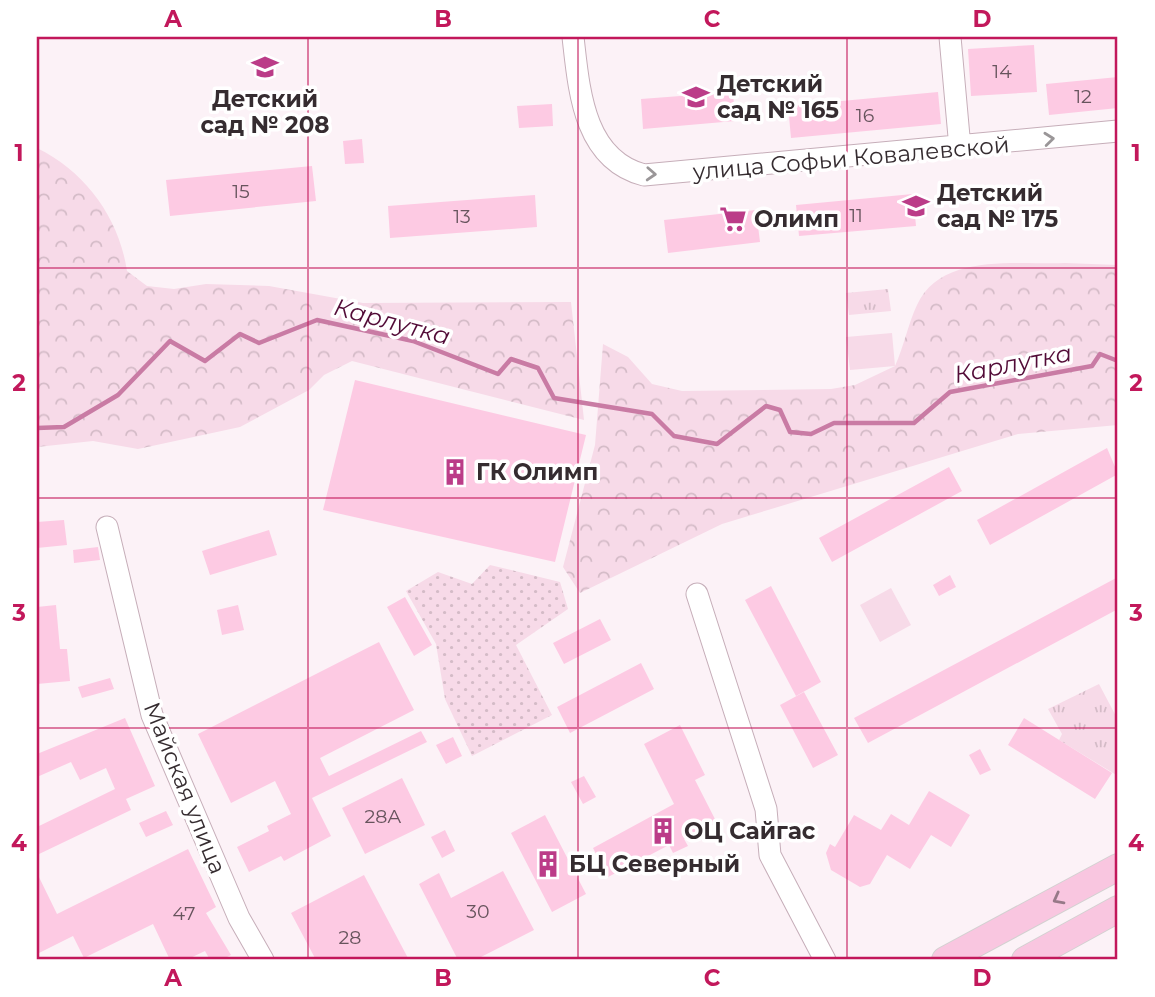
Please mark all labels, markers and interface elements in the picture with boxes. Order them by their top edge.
text: A [163,5,182,33]
text: B [434,5,452,33]
text: C [704,5,721,33]
text: D [973,5,992,33]
school or university icon: Детский сад № 208 [250,52,280,82]
house number: 14 [992,60,1012,83]
place label: Детский сад № 165 [717,70,839,124]
school or university icon: Детский сад № 165 [681,82,711,112]
place label: Детский сад № 208 [200,85,330,139]
house number: 12 [1074,85,1092,108]
house number: 16 [856,104,874,127]
street label: улица Софьи Ковалевской [690,130,1011,186]
one-way arrow [1044,132,1055,147]
text: 1 [14,139,24,167]
text: 1 [1131,139,1141,167]
one-way arrow [646,166,657,181]
place label: Детский сад № 175 [937,179,1059,233]
house number: 15 [232,180,250,203]
school or university icon: Детский сад № 175 [901,191,931,221]
supermarket icon: Олимп [718,204,748,234]
house number: 11 [849,204,863,227]
house number: 13 [453,205,471,228]
place label: Олимп [754,205,839,233]
water label: Карлутка [331,292,453,351]
water label: Карлутка [952,338,1074,389]
text: 2 [12,369,26,397]
text: 2 [1129,369,1143,397]
building icon: ГК Олимп [440,457,470,487]
place label: ГК Олимп [476,458,598,486]
text: 3 [11,599,26,627]
text: 3 [1128,599,1143,627]
street label: Майская улица [138,698,232,878]
house number: 28А [365,805,401,828]
building icon: ОЦ Сайгас [648,816,678,846]
place label: ОЦ Сайгас [684,817,816,845]
text: 4 [11,829,27,857]
text: 4 [1128,829,1144,857]
building icon: БЦ Северный [533,849,563,879]
place label: БЦ Северный [569,850,740,878]
one-way arrow [1053,891,1065,904]
house number: 30 [466,900,490,923]
house number: 47 [173,902,195,925]
house number: 28 [339,926,361,949]
text: A [163,964,182,992]
text: B [434,964,452,992]
text: C [704,964,721,992]
text: D [973,964,992,992]

